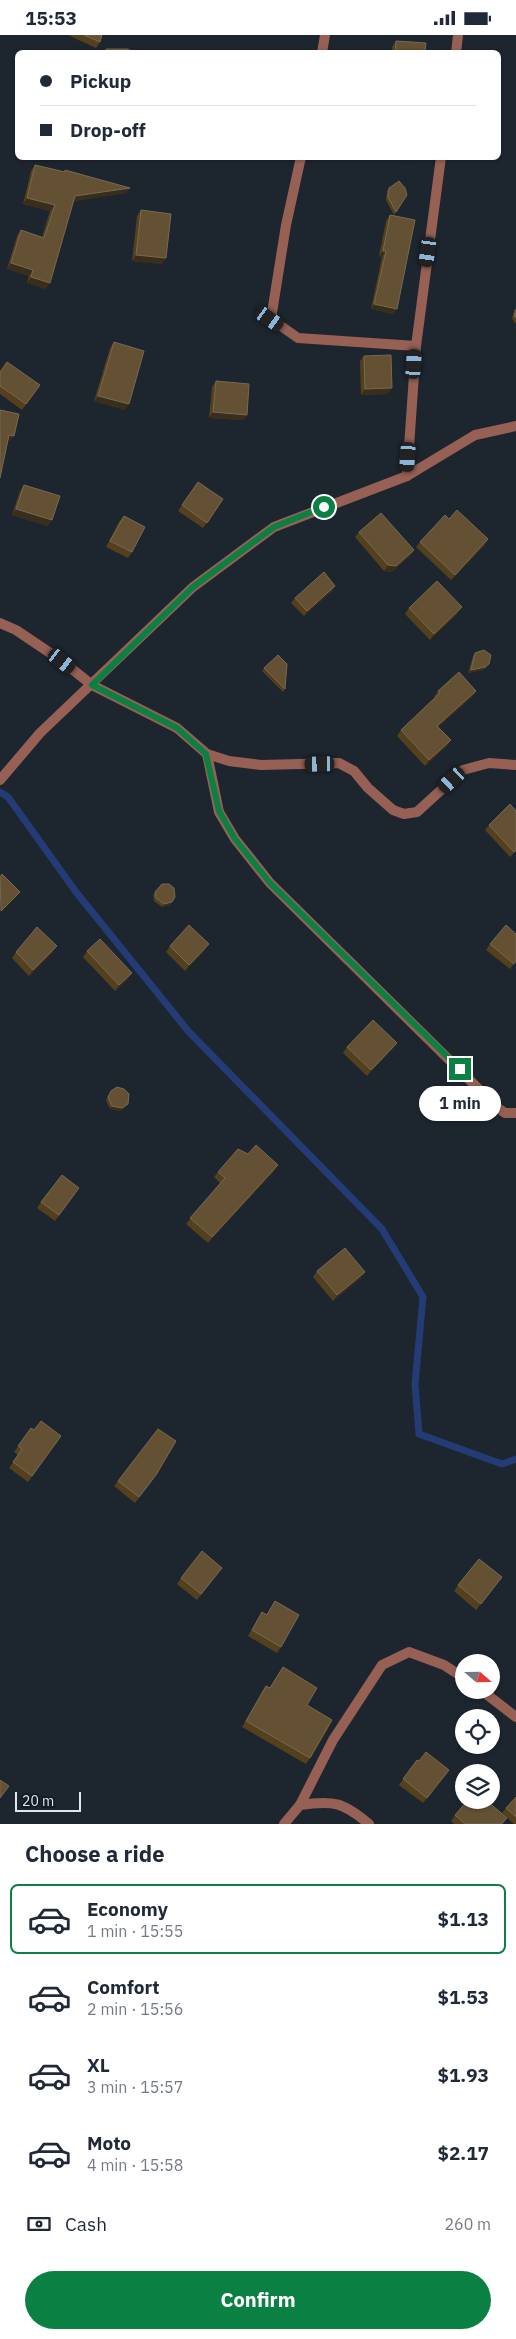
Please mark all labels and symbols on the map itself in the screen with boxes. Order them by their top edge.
car [418,236,437,268]
car [253,304,286,334]
car [405,349,422,379]
car [399,442,416,472]
route start [313,496,335,518]
car [45,646,78,676]
car [304,756,335,772]
car [435,764,468,796]
route end [449,1058,471,1080]
callout: 1 min [419,1087,501,1121]
north arrow [455,1654,500,1699]
scale bar [15,1789,81,1812]

